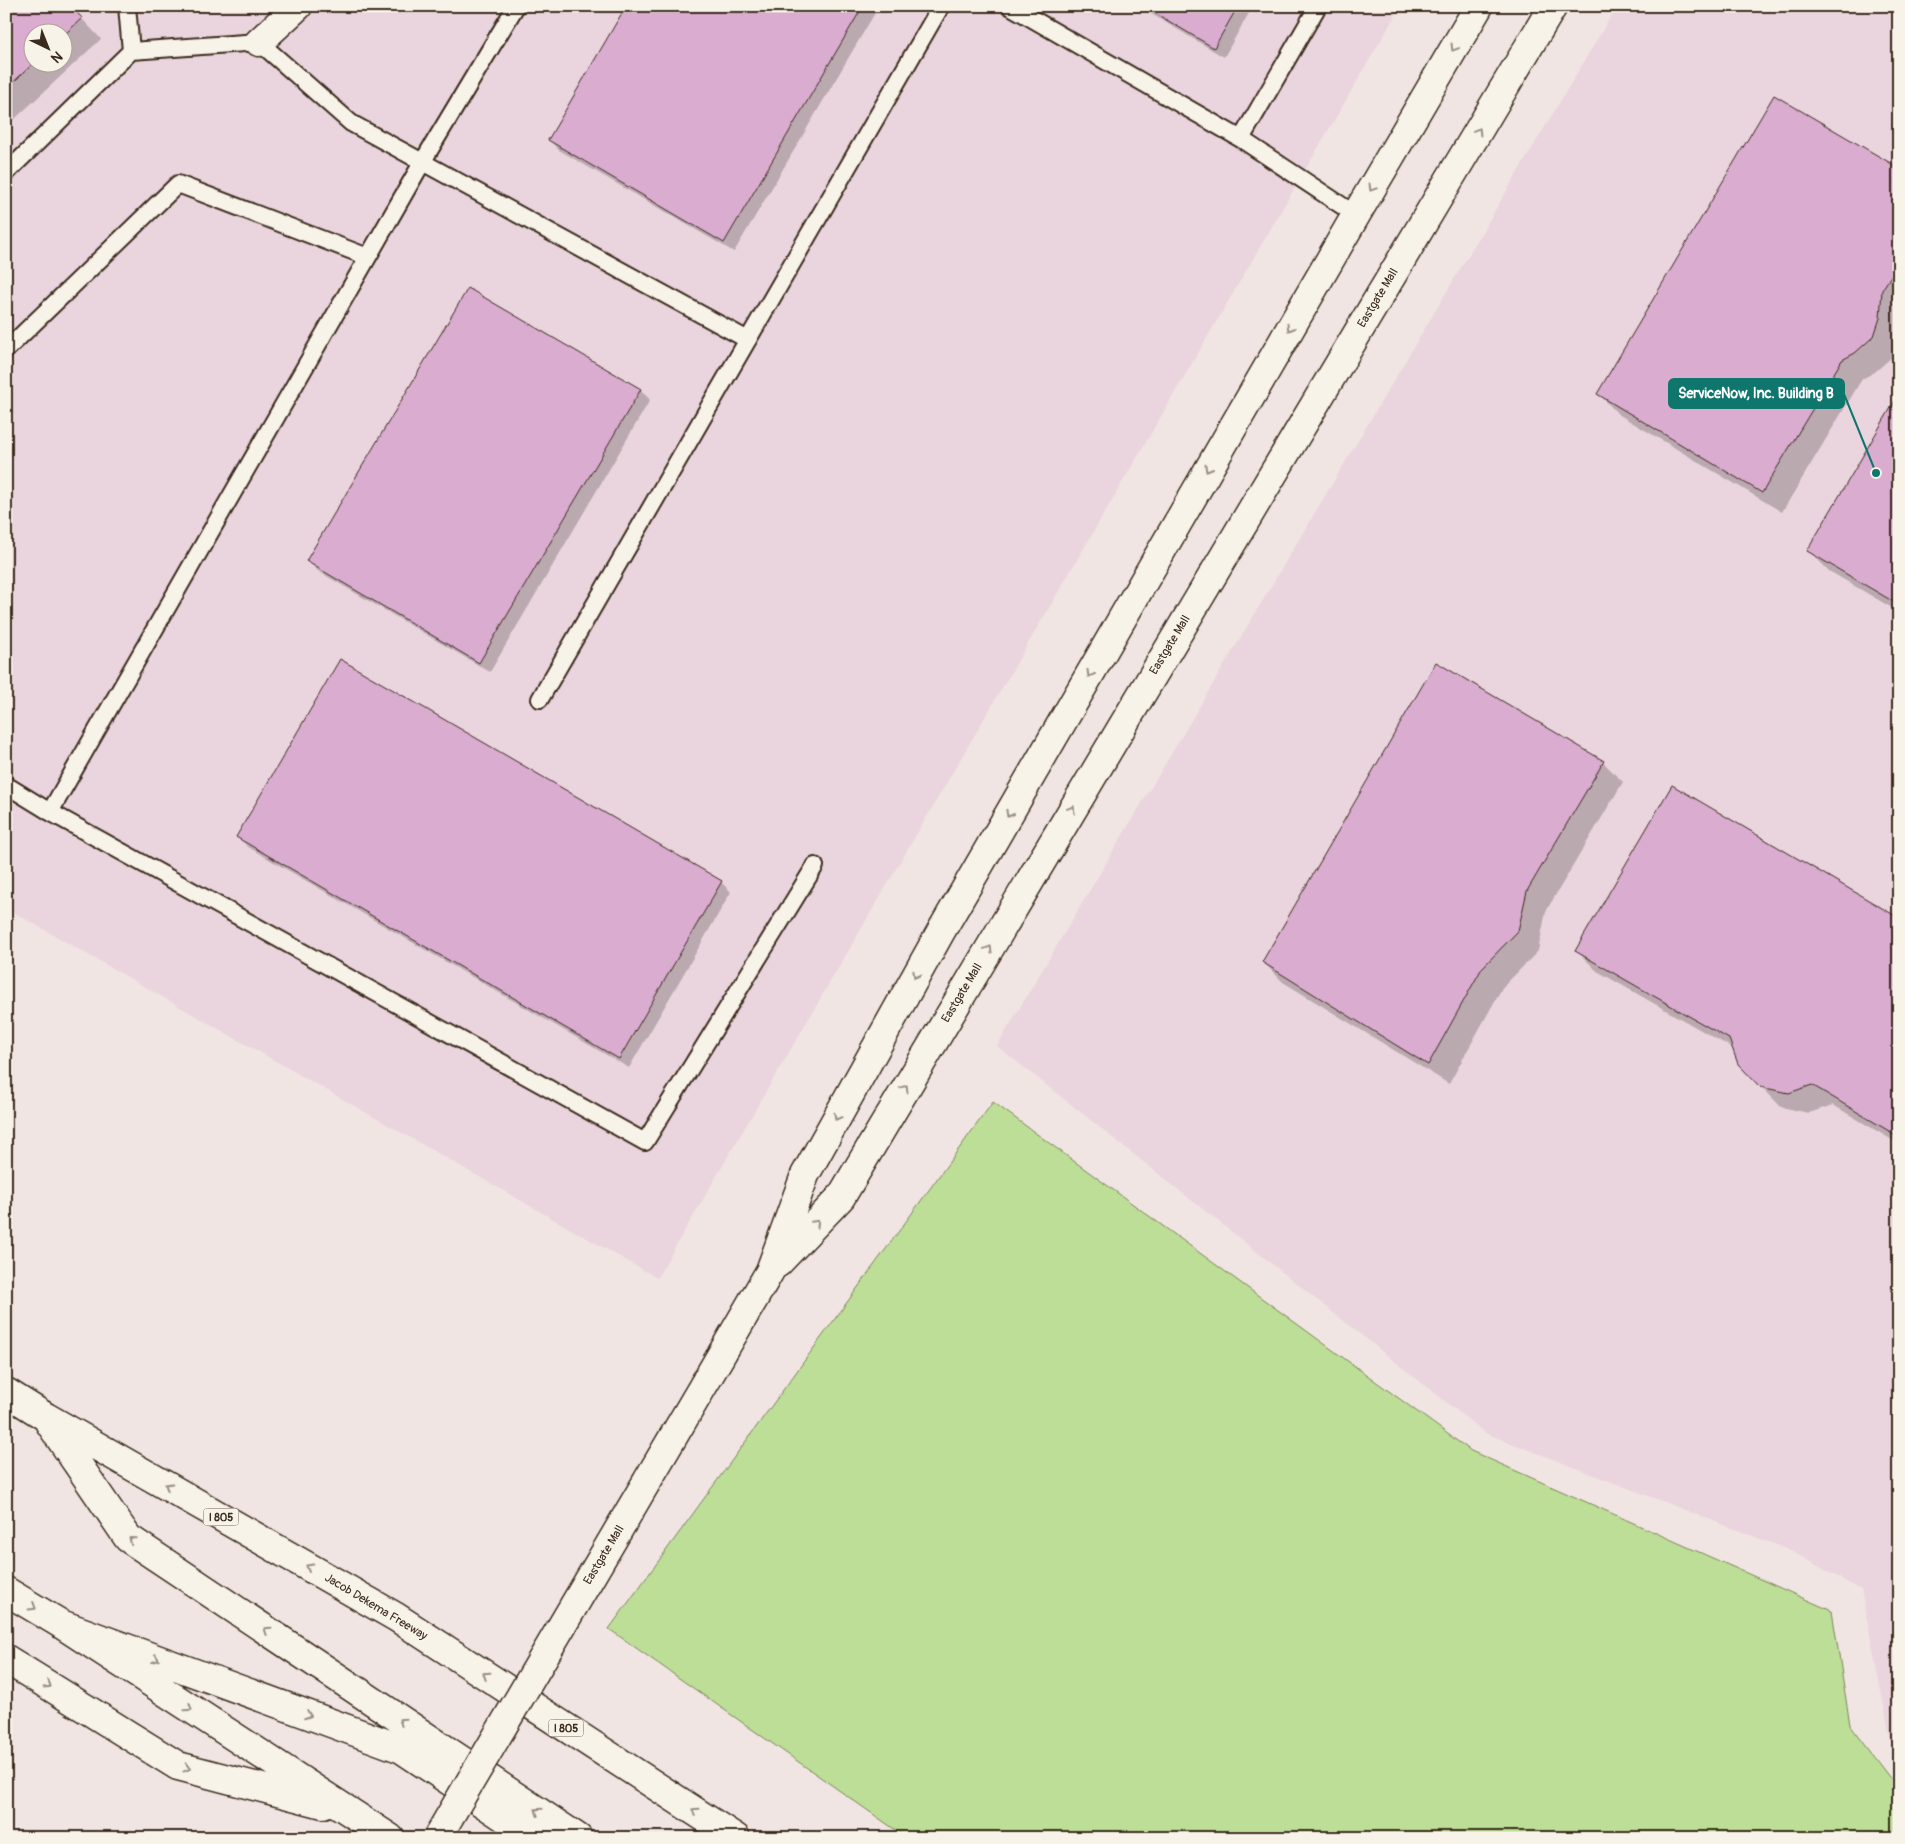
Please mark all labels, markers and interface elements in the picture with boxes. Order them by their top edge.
north arrow [22,22,72,72]
one-way arrow [1451,43,1461,52]
text: N [47,48,66,67]
one-way arrow [1472,127,1482,136]
one-way arrow [1368,183,1378,192]
street label: Eastgate Mall [1354,265,1402,330]
one-way arrow [1286,323,1296,332]
callout: ServiceNow, Inc. Building B [1669,379,1844,408]
text: ServiceNow, Inc. Building B [1678,385,1834,402]
one-way arrow [1205,464,1215,473]
street label: Eastgate Mall [1146,612,1194,677]
one-way arrow [1086,668,1096,677]
one-way arrow [1065,806,1075,815]
one-way arrow [1005,809,1015,818]
one-way arrow [982,945,992,954]
street label: Eastgate Mall [938,960,986,1025]
one-way arrow [913,970,923,979]
one-way arrow [899,1085,909,1094]
one-way arrow [833,1112,843,1121]
one-way arrow [810,1220,819,1229]
one-way arrow [164,1483,173,1493]
road number: I 805 [204,1508,238,1525]
street label: Eastgate Mall [580,1522,628,1587]
one-way arrow [129,1536,138,1545]
one-way arrow [305,1563,314,1573]
street label: Jacob Dekema Freeway [322,1570,430,1644]
one-way arrow [28,1601,37,1611]
one-way arrow [263,1627,272,1637]
one-way arrow [151,1653,159,1663]
one-way arrow [482,1672,491,1681]
one-way arrow [42,1678,51,1688]
one-way arrow [184,1702,193,1711]
one-way arrow [303,1709,312,1719]
one-way arrow [399,1717,408,1727]
road number: I 805 [548,1720,584,1736]
one-way arrow [182,1762,191,1773]
one-way arrow [534,1808,543,1817]
one-way arrow [692,1808,701,1817]

